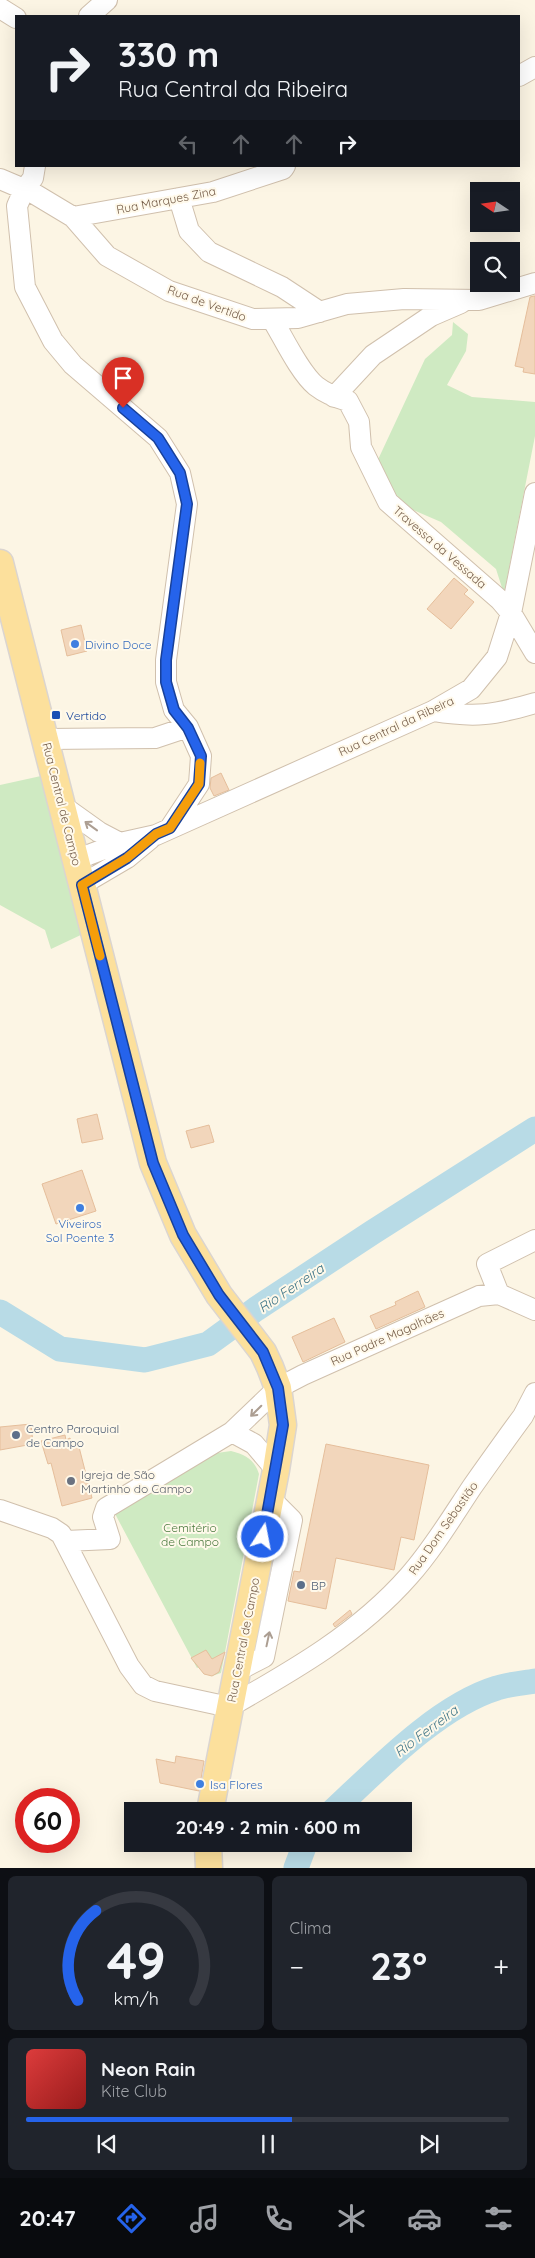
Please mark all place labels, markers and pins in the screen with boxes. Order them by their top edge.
pin [102,357,144,408]
place label: Divino Doce [85,637,152,652]
marker: Divino Doce [69,638,81,650]
place label: Vertido [66,708,106,723]
marker: Vertido [50,709,62,721]
marker: Viveiros Sol Poente 3 [74,1202,86,1214]
place label: Viveiros Sol Poente 3 [46,1216,114,1245]
place label: Centro Paroquial de Campo [26,1421,119,1450]
marker: Centro Paroquial de Campo [10,1429,22,1441]
place label: Igreja de São Martinho do Campo [81,1467,192,1496]
marker: Igreja de São Martinho do Campo [65,1475,77,1487]
place label: BP [311,1578,326,1593]
marker: BP [295,1579,307,1591]
place label: Isa Flores [210,1777,263,1792]
marker: Isa Flores [194,1778,206,1790]

